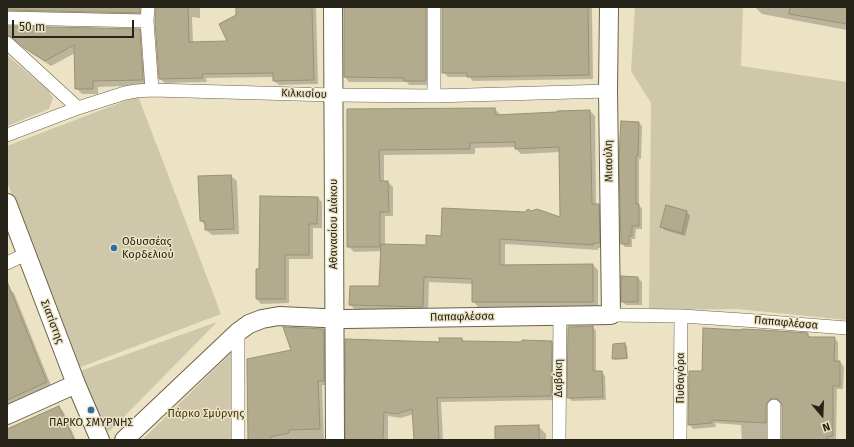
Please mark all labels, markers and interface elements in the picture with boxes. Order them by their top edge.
scale bar [14,12,136,38]
text: 50 m [19,20,45,34]
street label: Κιλκισίου [281,87,327,101]
street label: Μιαούλη [602,140,616,182]
street label: Αθανασίου Διάκου [327,179,341,269]
place label: Οδυσσέας Κορδελιού [122,235,174,261]
marker: Οδυσσέας Κορδελιού [109,243,119,253]
street label: Σιατίστης [38,298,66,346]
street label: Παπαφλέσσα [430,310,494,324]
street label: Παπαφλέσσα [753,314,819,332]
street label: Πυθαγόρα [674,352,688,404]
street label: Δαβάκη [552,359,566,397]
north arrow [802,395,842,435]
marker: ΠΑΡΚΟ ΣΜΥΡΝΗΣ [86,405,96,415]
park label: Πάρκο Σμύρνης [168,407,244,421]
place label: ΠΑΡΚΟ ΣΜΥΡΝΗΣ [49,416,133,430]
text: N [821,419,832,434]

